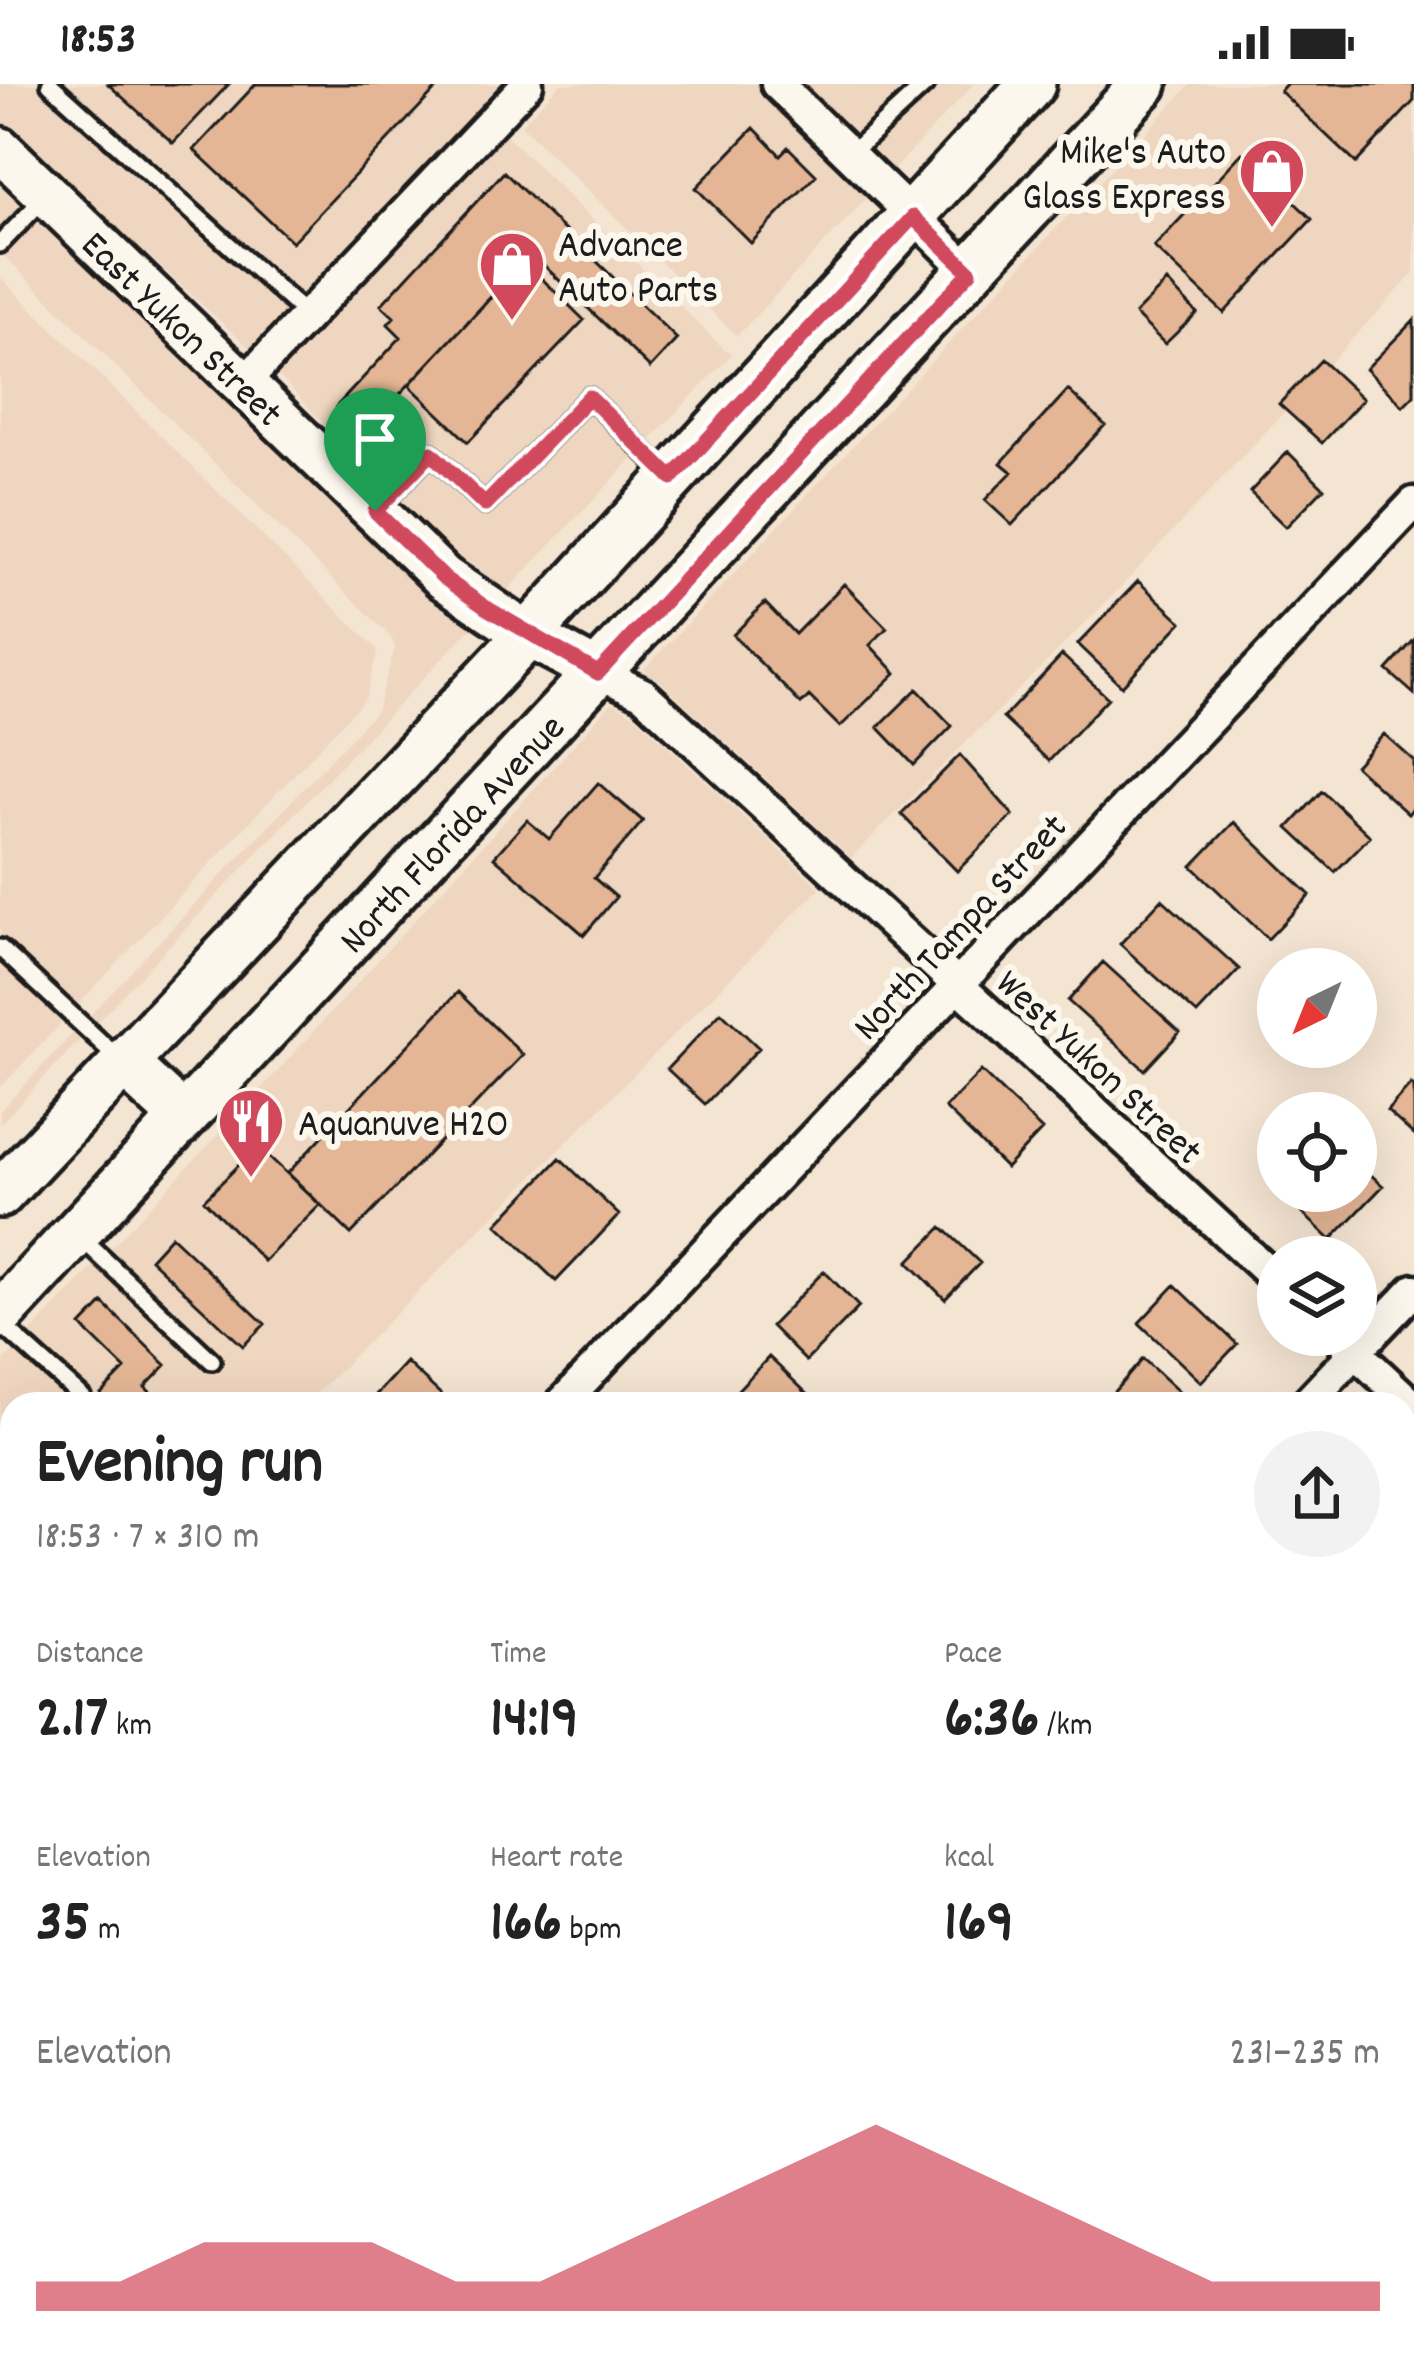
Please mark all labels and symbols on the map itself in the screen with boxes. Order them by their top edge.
place label: Mike's Auto Glass Express [1022,128,1226,228]
shop icon: Mike's Auto Glass Express [1237,136,1307,230]
street label: East Yukon Street [66,221,293,442]
place label: Advance Auto Parts [558,221,718,321]
shop icon: Advance Auto Parts [477,229,547,323]
pin [324,388,426,511]
street label: North Florida Avenue [329,704,581,969]
street label: North Tampa Street [843,804,1083,1055]
north arrow [1257,948,1377,1068]
street label: West Yukon Street [981,959,1212,1180]
restaurant icon: Aquanuve H2O [216,1086,286,1180]
place label: Aquanuve H2O [298,1100,508,1155]

